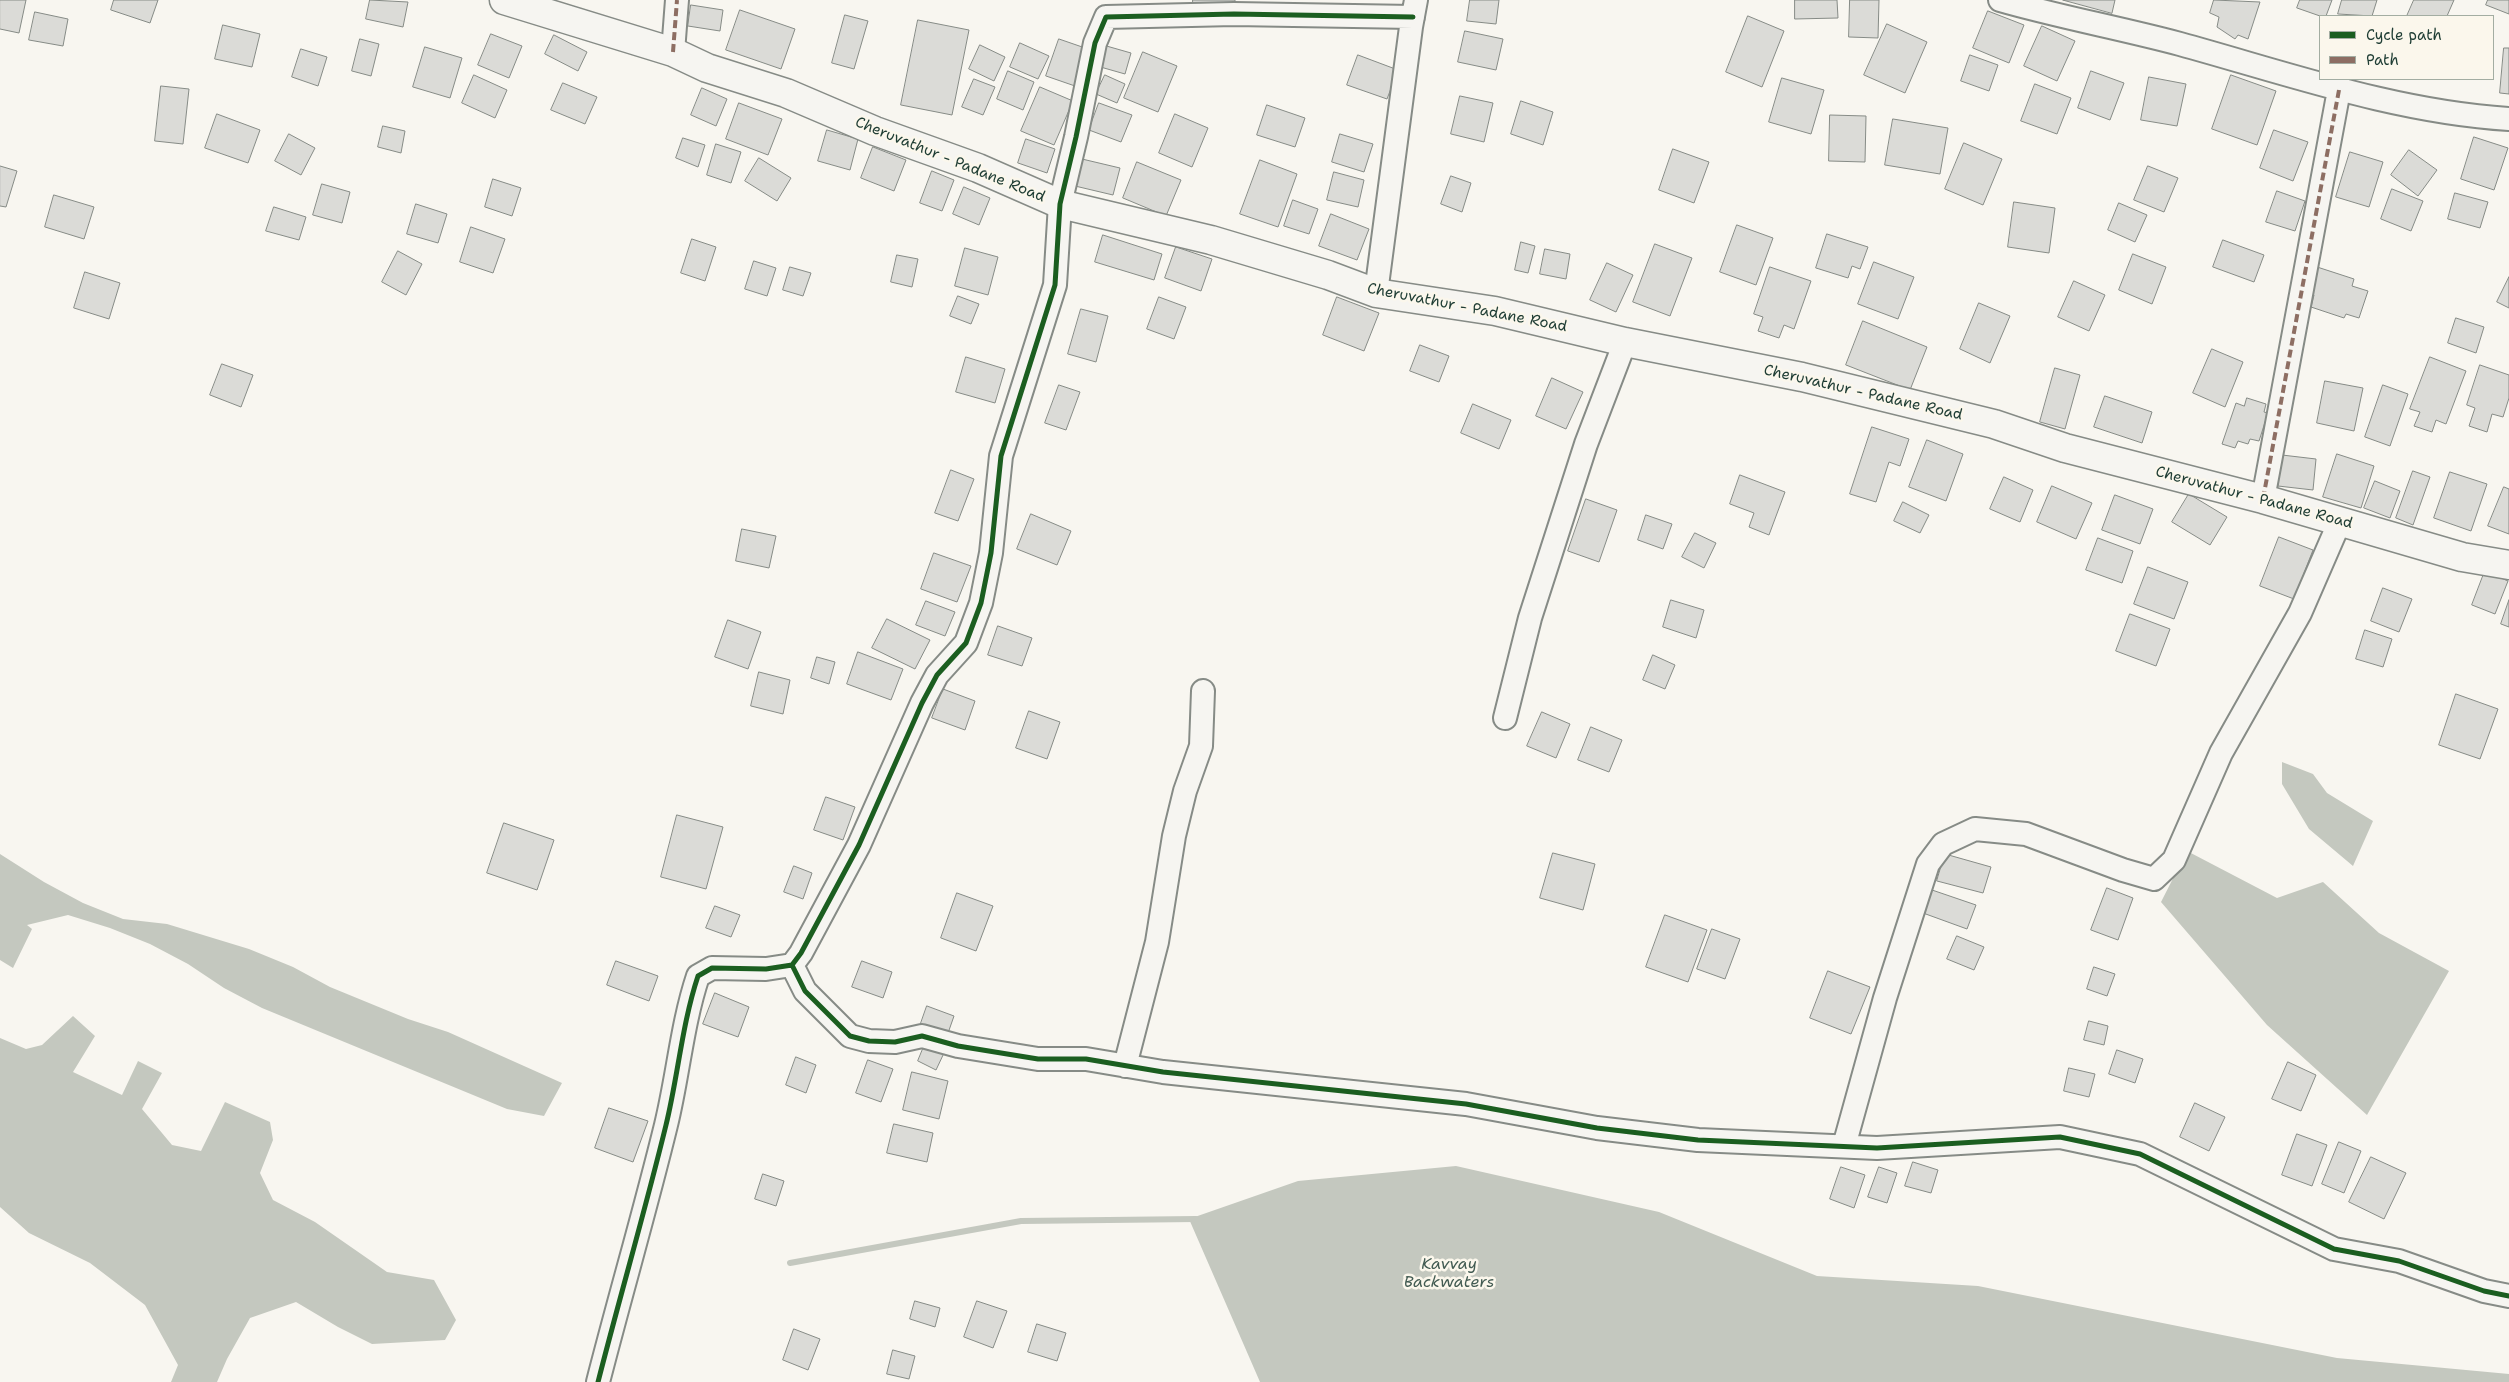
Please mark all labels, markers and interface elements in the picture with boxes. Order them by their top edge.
legend [2319,15,2494,80]
text: Cycle path [2366,25,2442,45]
text: Path [2366,50,2399,70]
street label: Cheruvathur - Padane Road [852,114,1048,206]
street label: Cheruvathur - Padane Road [1365,280,1569,336]
street label: Cheruvathur - Padane Road [1762,361,1964,425]
street label: Cheruvathur - Padane Road [2153,463,2355,533]
water label: Kavvay Backwaters [1404,1255,1494,1293]

